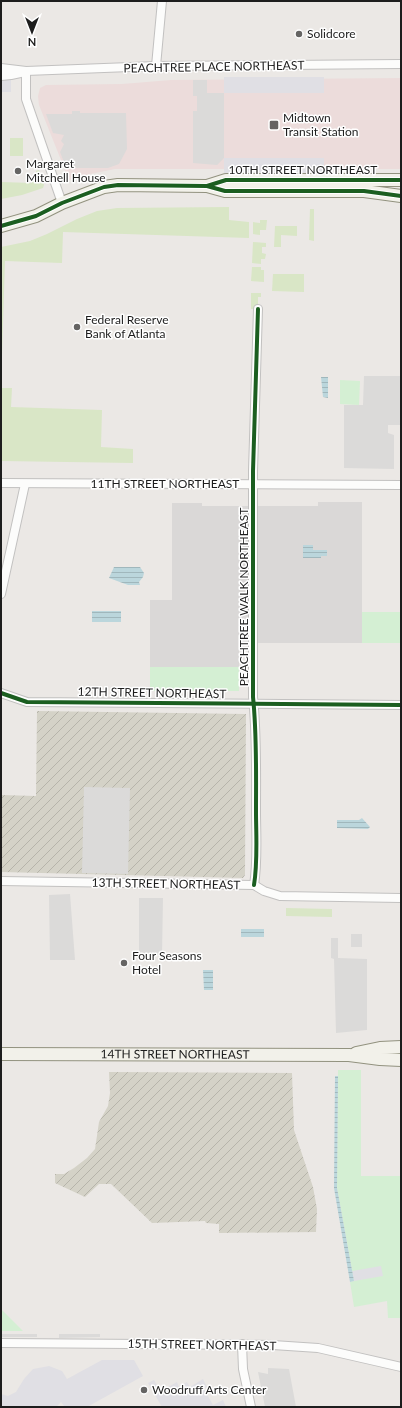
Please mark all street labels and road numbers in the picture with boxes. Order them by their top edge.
street label: PEACHTREE PLACE NORTHEAST [123,57,305,76]
street label: 10TH STREET NORTHEAST [229,162,377,177]
street label: 11TH STREET NORTHEAST [91,476,239,491]
street label: PEACHTREE WALK NORTHEAST [236,508,251,686]
street label: 12TH STREET NORTHEAST [77,684,227,701]
street label: 13TH STREET NORTHEAST [91,875,241,892]
street label: 14TH STREET NORTHEAST [100,1046,250,1062]
street label: 15TH STREET NORTHEAST [127,1336,277,1353]

